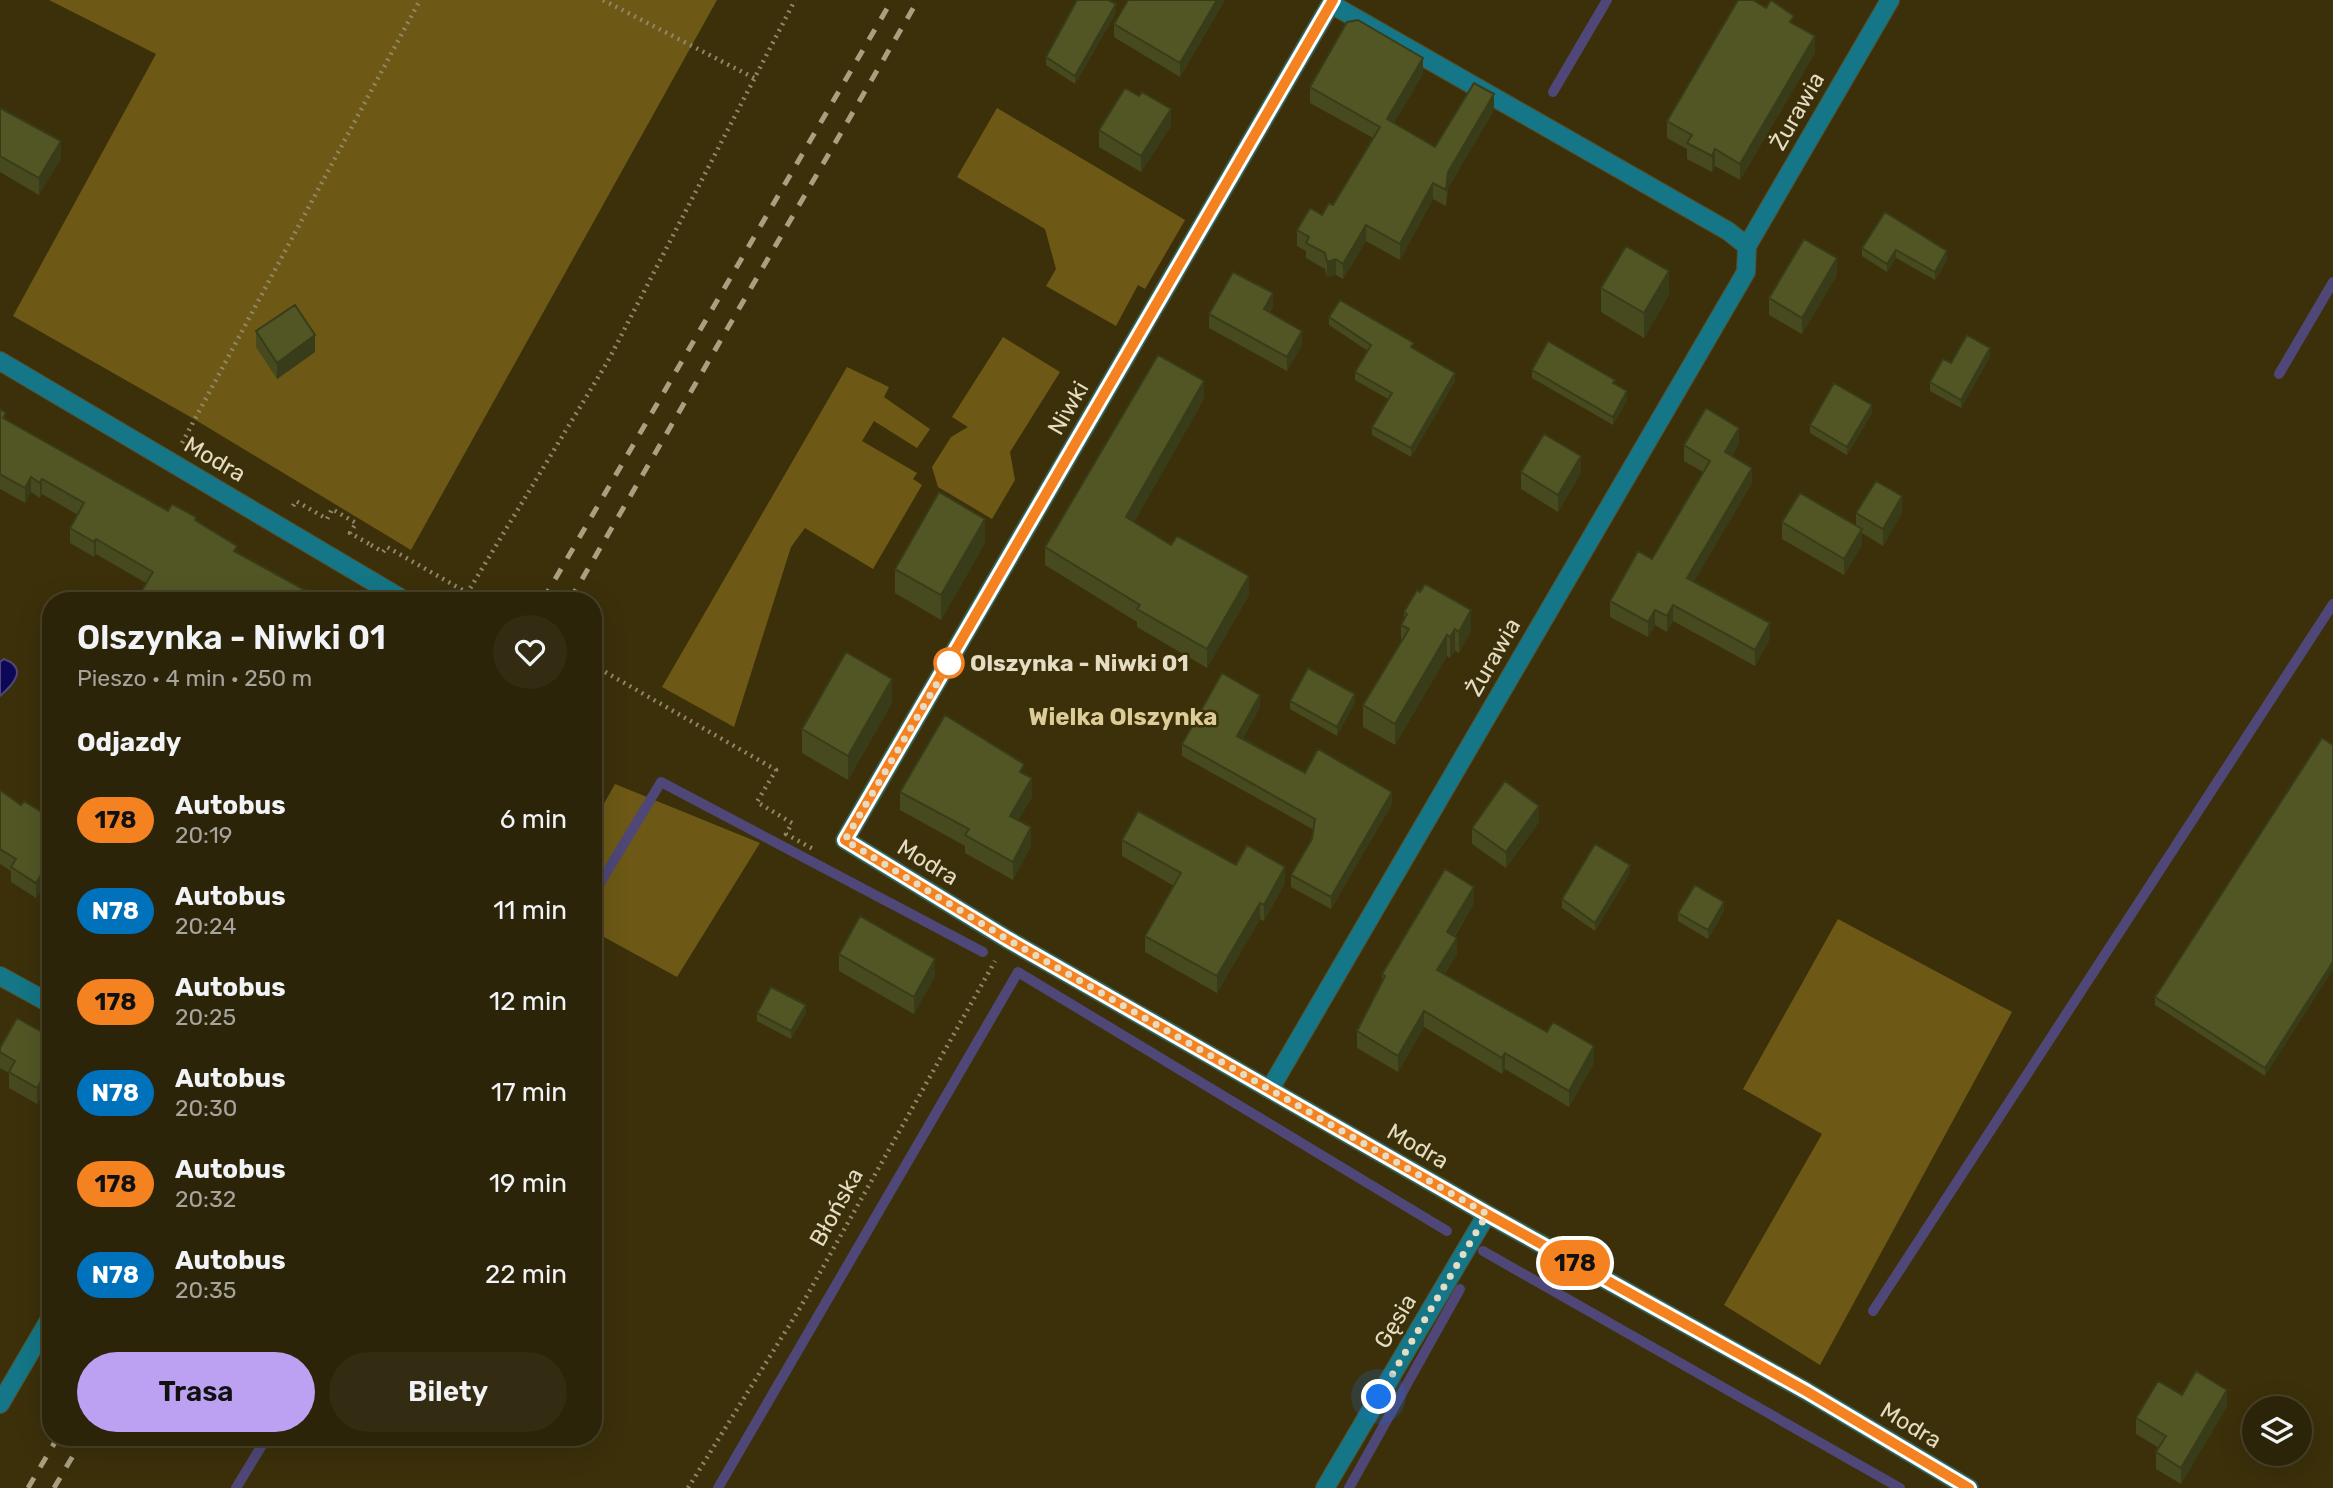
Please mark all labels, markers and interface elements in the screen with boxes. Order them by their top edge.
street label: Żurawia [1764,67,1830,155]
street label: Niwki [1042,376,1094,440]
street label: Modra [179,430,251,488]
street label: Żurawia [1460,613,1526,701]
button: heart [493,615,567,689]
text: Olszynka - Niwki 01 [77,618,386,657]
marker: Olszynka - Niwki 01 [934,648,964,678]
place label: Olszynka - Niwki 01 [970,649,1189,677]
text: Pieszo · 4 min · 250 m [77,664,312,692]
district label: Wielka Olszynka [1028,703,1218,731]
text: Odjazdy [77,727,181,758]
text: Autobus [175,790,286,821]
text: 6 min [500,804,567,835]
text: 178 [95,806,136,834]
text: 20:19 [175,821,232,849]
street label: Modra [892,833,964,891]
text: Autobus [175,881,286,912]
text: 11 min [493,895,567,926]
text: N78 [92,897,139,925]
text: 20:24 [175,912,237,940]
text: Autobus [175,972,286,1003]
text: 12 min [489,986,567,1017]
text: 178 [95,988,136,1016]
text: 20:25 [175,1003,236,1031]
text: Autobus [175,1063,286,1094]
text: 17 min [491,1077,567,1108]
text: N78 [92,1079,139,1107]
text: 20:30 [175,1094,237,1122]
street label: Modra [1382,1117,1454,1175]
text: Autobus [175,1154,286,1185]
street label: Błońska [803,1163,869,1251]
text: 19 min [489,1168,567,1199]
text: 178 [95,1170,136,1198]
text: 20:32 [175,1185,236,1213]
line badge: 178 [1535,1240,1615,1286]
text: Autobus [175,1245,286,1276]
text: 178 [1554,1249,1596,1277]
text: 22 min [485,1259,567,1290]
text: N78 [92,1261,139,1289]
text: 20:35 [175,1276,236,1304]
street label: Gęsia [1368,1289,1422,1353]
button: Trasa [77,1352,315,1432]
button: Bilety [329,1352,567,1432]
your location [1361,1379,1396,1414]
street label: Modra [1875,1396,1947,1454]
map controls [2242,1396,2312,1466]
button: layers [2242,1396,2312,1466]

